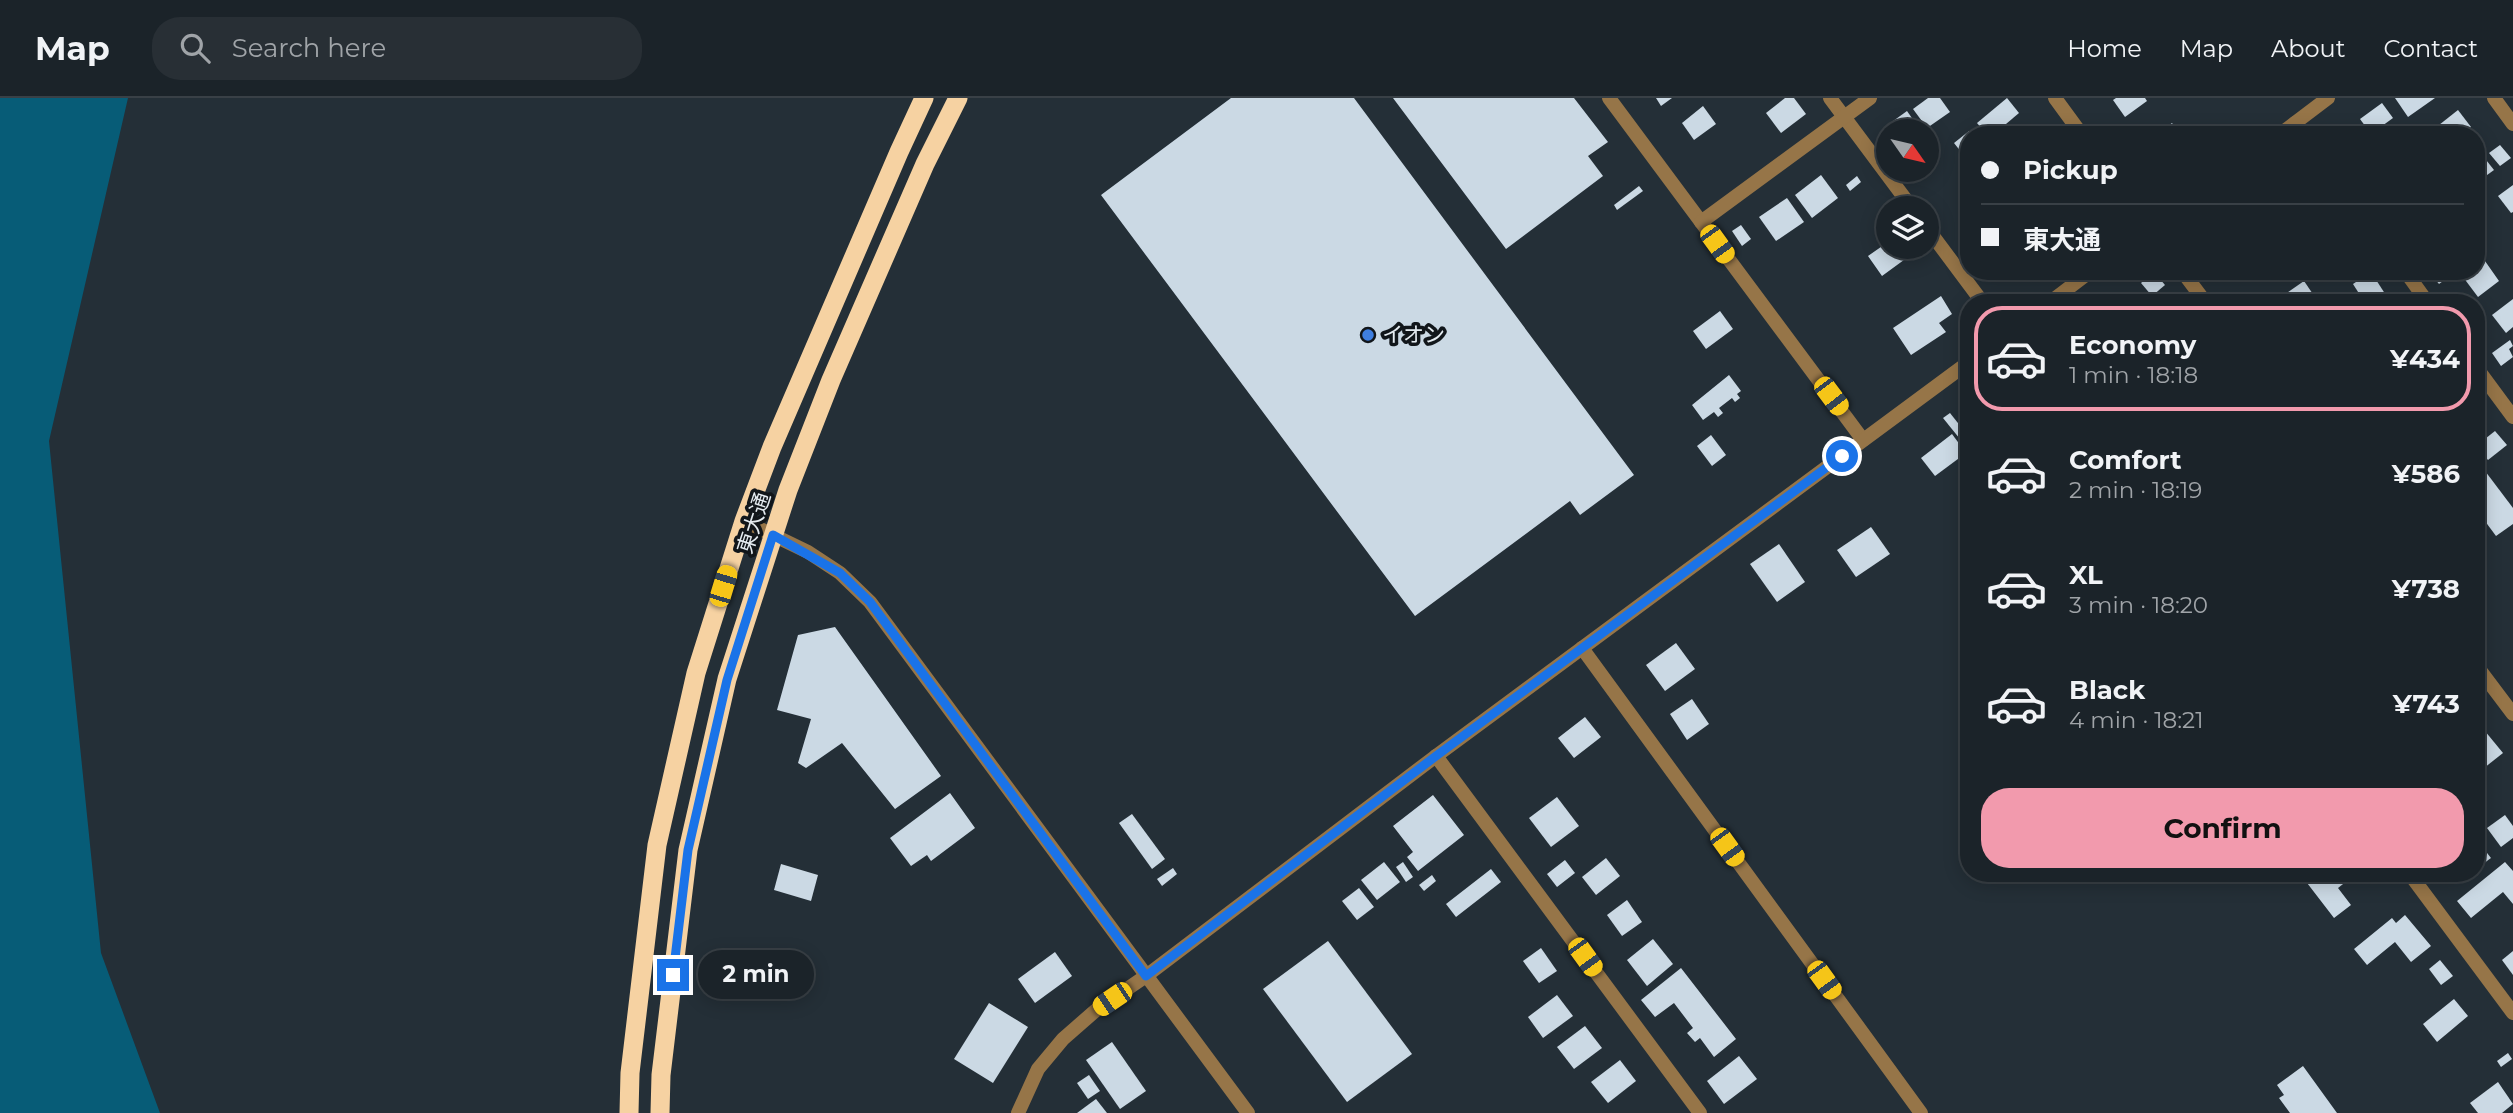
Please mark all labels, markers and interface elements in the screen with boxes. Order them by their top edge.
search box [152,17,642,80]
text: Map [35,28,110,68]
icon: search [176,29,214,67]
text: Search here [232,32,386,64]
text: Home [2067,34,2142,63]
text: Map [2180,34,2233,63]
text: About [2271,34,2345,63]
text: Contact [2383,34,2478,63]
north arrow [1876,119,1939,182]
map controls [1876,119,1939,259]
text: Pickup [2023,154,2118,186]
button: layers [1876,196,1939,259]
car [1697,221,1738,267]
text: 東大通 [2023,224,2101,256]
place label: イオン [1382,322,1445,347]
marker: イオン [1360,327,1376,343]
icon: car [1985,327,2048,390]
text: Economy [2069,329,2196,361]
text: ¥434 [2390,343,2460,375]
text: 1 min · 18:18 [2069,361,2198,389]
car [1810,373,1853,419]
route start [1826,440,1858,472]
icon: car [1985,442,2048,505]
text: Comfort [2069,444,2181,476]
text: ¥586 [2392,458,2460,490]
text: 2 min · 18:19 [2069,476,2202,504]
street label: 東大通 [732,489,775,557]
icon: car [1985,557,2048,620]
text: XL [2069,559,2103,591]
car [707,563,740,609]
text: ¥738 [2392,573,2460,605]
text: 3 min · 18:20 [2069,591,2208,619]
icon: car [1985,672,2048,735]
text: Black [2069,674,2145,706]
text: ¥743 [2393,688,2460,720]
text: 4 min · 18:21 [2069,706,2203,734]
button: Confirm [1981,788,2464,868]
car [1707,824,1748,870]
car [1565,934,1606,980]
callout: 2 min [698,950,813,1000]
car [1804,957,1845,1003]
route end [657,959,689,991]
text: 2 min [722,960,790,988]
car [1089,979,1136,1019]

